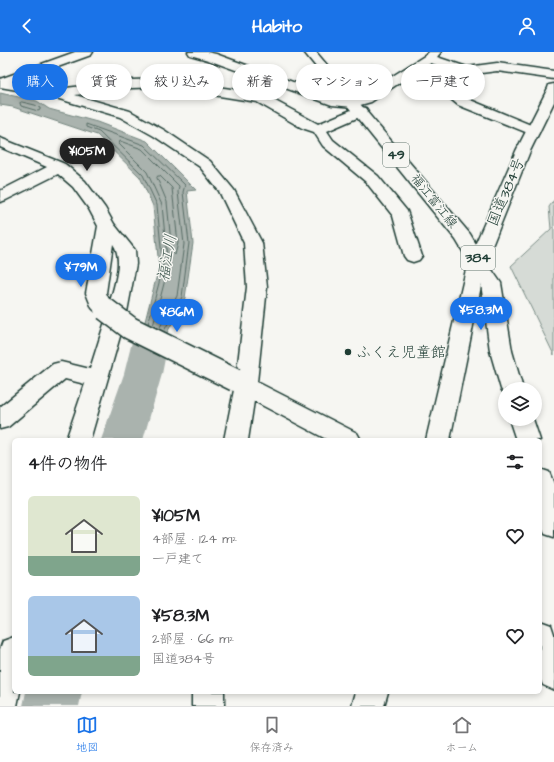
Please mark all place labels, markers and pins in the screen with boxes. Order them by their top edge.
pin: ¥105M [59,138,115,172]
pin: ¥79M [57,254,105,288]
pin: ¥58.3M [448,297,514,331]
pin: ¥86M [153,299,201,333]
place label: ふくえ児童館 [356,342,446,363]
marker: ふくえ児童館 [343,347,353,357]

